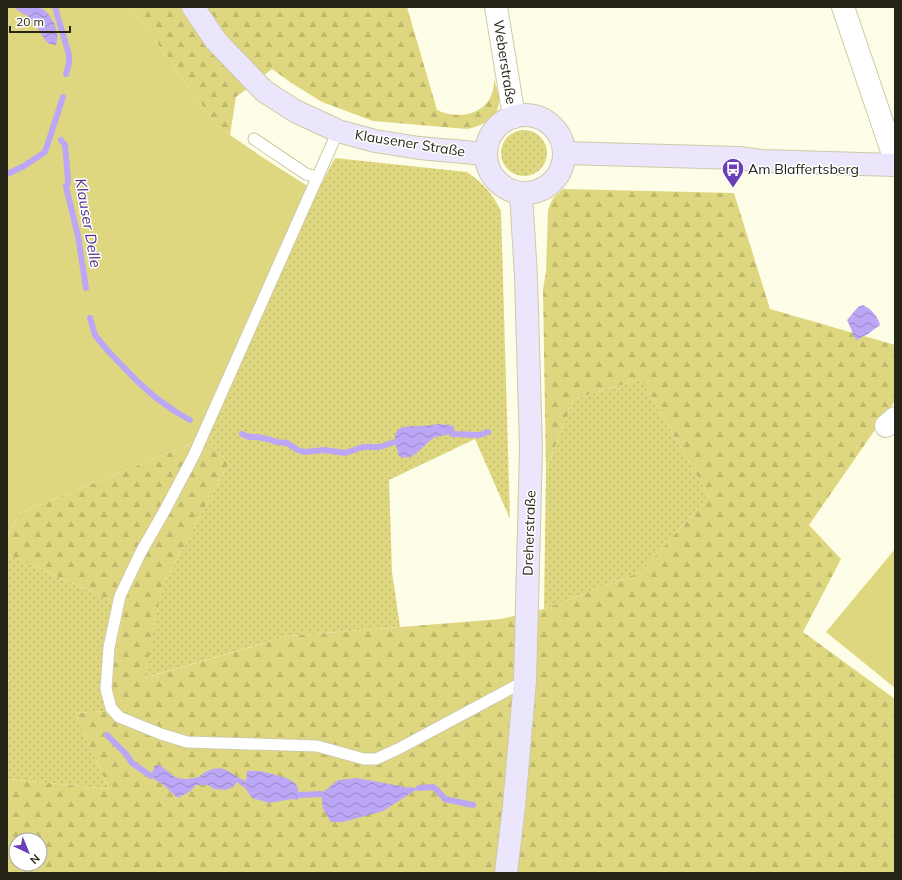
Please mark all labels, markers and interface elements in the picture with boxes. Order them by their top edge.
scale bar [10,8,70,34]
text: 20 m [16,14,44,29]
street label: Weberstraße [489,19,521,105]
street label: Klausener Straße [354,125,466,161]
bus stop icon: Am Blaffertsberg [720,156,746,189]
place label: Am Blaffertsberg [748,160,859,178]
water label: Klauser Delle [71,177,106,269]
street label: Dreherstraße [519,490,539,576]
north arrow [8,832,48,872]
text: N [27,851,43,867]

